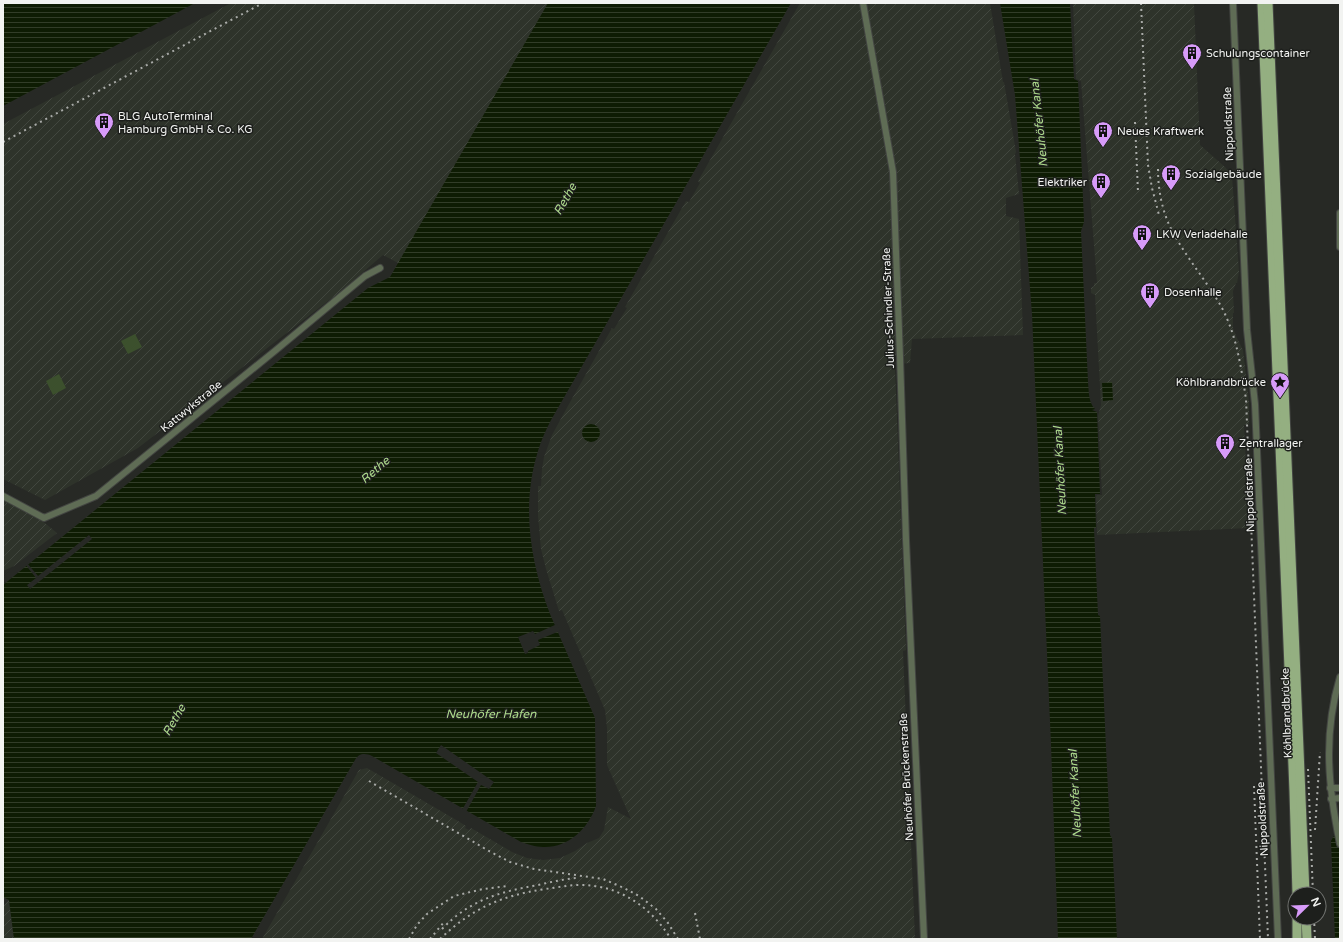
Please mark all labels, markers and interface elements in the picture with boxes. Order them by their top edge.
building icon: Schulungscontainer [1181,42,1203,70]
place label: Schulungscontainer [1206,47,1310,60]
water label: Neuhöfer Kanal [1027,76,1051,168]
street label: Nippoldstraße [1221,87,1236,161]
place label: BLG AutoTerminal Hamburg GmbH & Co. KG [118,110,253,136]
building icon: BLG AutoTerminal Hamburg GmbH & Co. KG [93,111,115,139]
building icon: Neues Kraftwerk [1092,120,1114,148]
place label: Neues Kraftwerk [1117,125,1204,138]
building icon: Sozialgebäude [1160,163,1182,191]
place label: Sozialgebäude [1185,168,1262,181]
building icon: Elektriker [1090,171,1112,199]
place label: Elektriker [1038,176,1088,189]
water label: Rethe [551,180,580,217]
building icon: LKW Verladehalle [1131,223,1153,251]
place label: LKW Verladehalle [1156,228,1248,241]
street label: Julius-Schindler-Straße [880,247,897,369]
building icon: Dosenhalle [1139,281,1161,309]
place label: Dosenhalle [1164,286,1222,299]
place icon: Köhlbrandbrücke [1269,371,1291,399]
place label: Köhlbrandbrücke [1176,376,1266,389]
street label: Kattwykstraße [158,378,225,435]
water label: Neuhöfer Kanal [1051,424,1069,516]
building icon: Zentrallager [1214,432,1236,460]
place label: Zentrallager [1239,437,1303,450]
water label: Rethe [358,453,393,486]
street label: Nippoldstraße [1242,458,1257,532]
street label: Köhlbrandbrücke [1278,668,1295,758]
water label: Rethe [159,701,189,738]
water label: Neuhöfer Hafen [446,707,537,721]
street label: Neuhöfer Brückenstraße [897,713,916,841]
water label: Neuhöfer Kanal [1066,747,1084,839]
street label: Nippoldstraße [1254,781,1271,856]
north arrow [1287,886,1327,926]
text: N [1308,896,1323,909]

